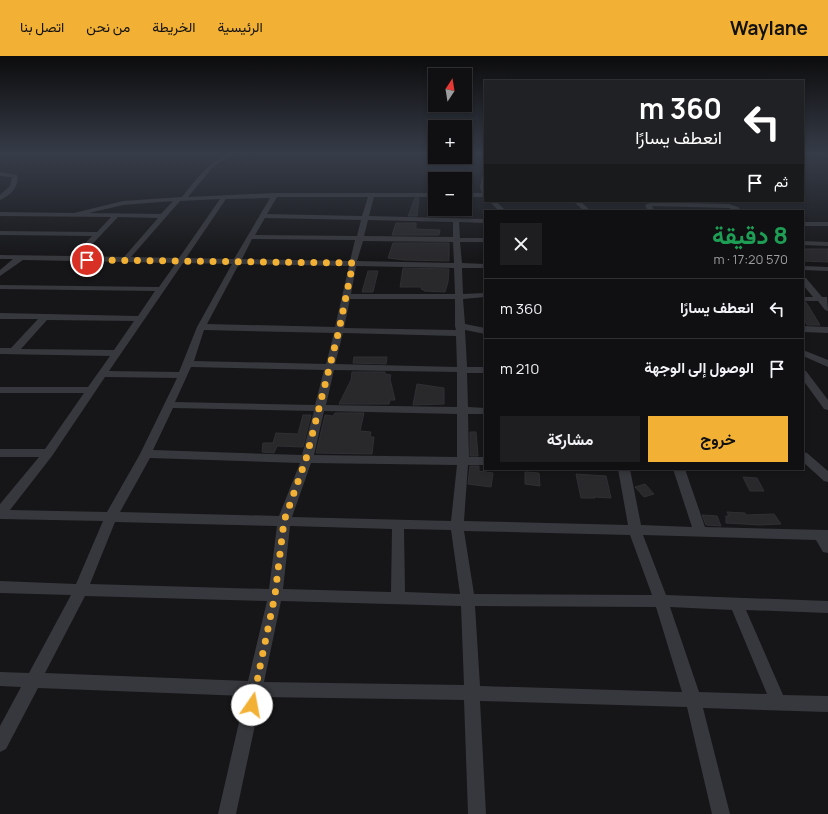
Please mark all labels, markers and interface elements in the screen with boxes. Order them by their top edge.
text: Waylane [730,15,808,41]
text: اتصل بنا [20,17,64,36]
text: من نحن [86,17,130,36]
text: الخريطة [152,17,196,36]
text: الرئيسية [218,17,263,36]
north arrow [428,68,472,112]
map controls [428,68,472,216]
text: 360 m [639,89,722,127]
icon: left [736,96,788,148]
button: + [428,120,472,164]
text: انعطف يسارًا [635,125,722,149]
text: ثم [774,171,788,192]
button: − [428,172,472,216]
icon: arrive [744,172,766,194]
text: 8 دقيقة [712,218,788,251]
button: close [500,223,542,265]
pin [70,243,104,277]
icon: arrive [76,249,98,271]
text: 570 m · 17:20 [713,250,788,268]
text: انعطف يسارًا [680,297,754,318]
text: 360 m [500,298,543,319]
icon: left [766,298,788,320]
text: الوصول إلى الوجهة [644,357,754,378]
text: 210 m [500,358,539,379]
icon: arrive [766,358,788,380]
button: مشاركة [500,416,640,462]
button: خروج [648,416,788,462]
position arrow [231,684,273,726]

